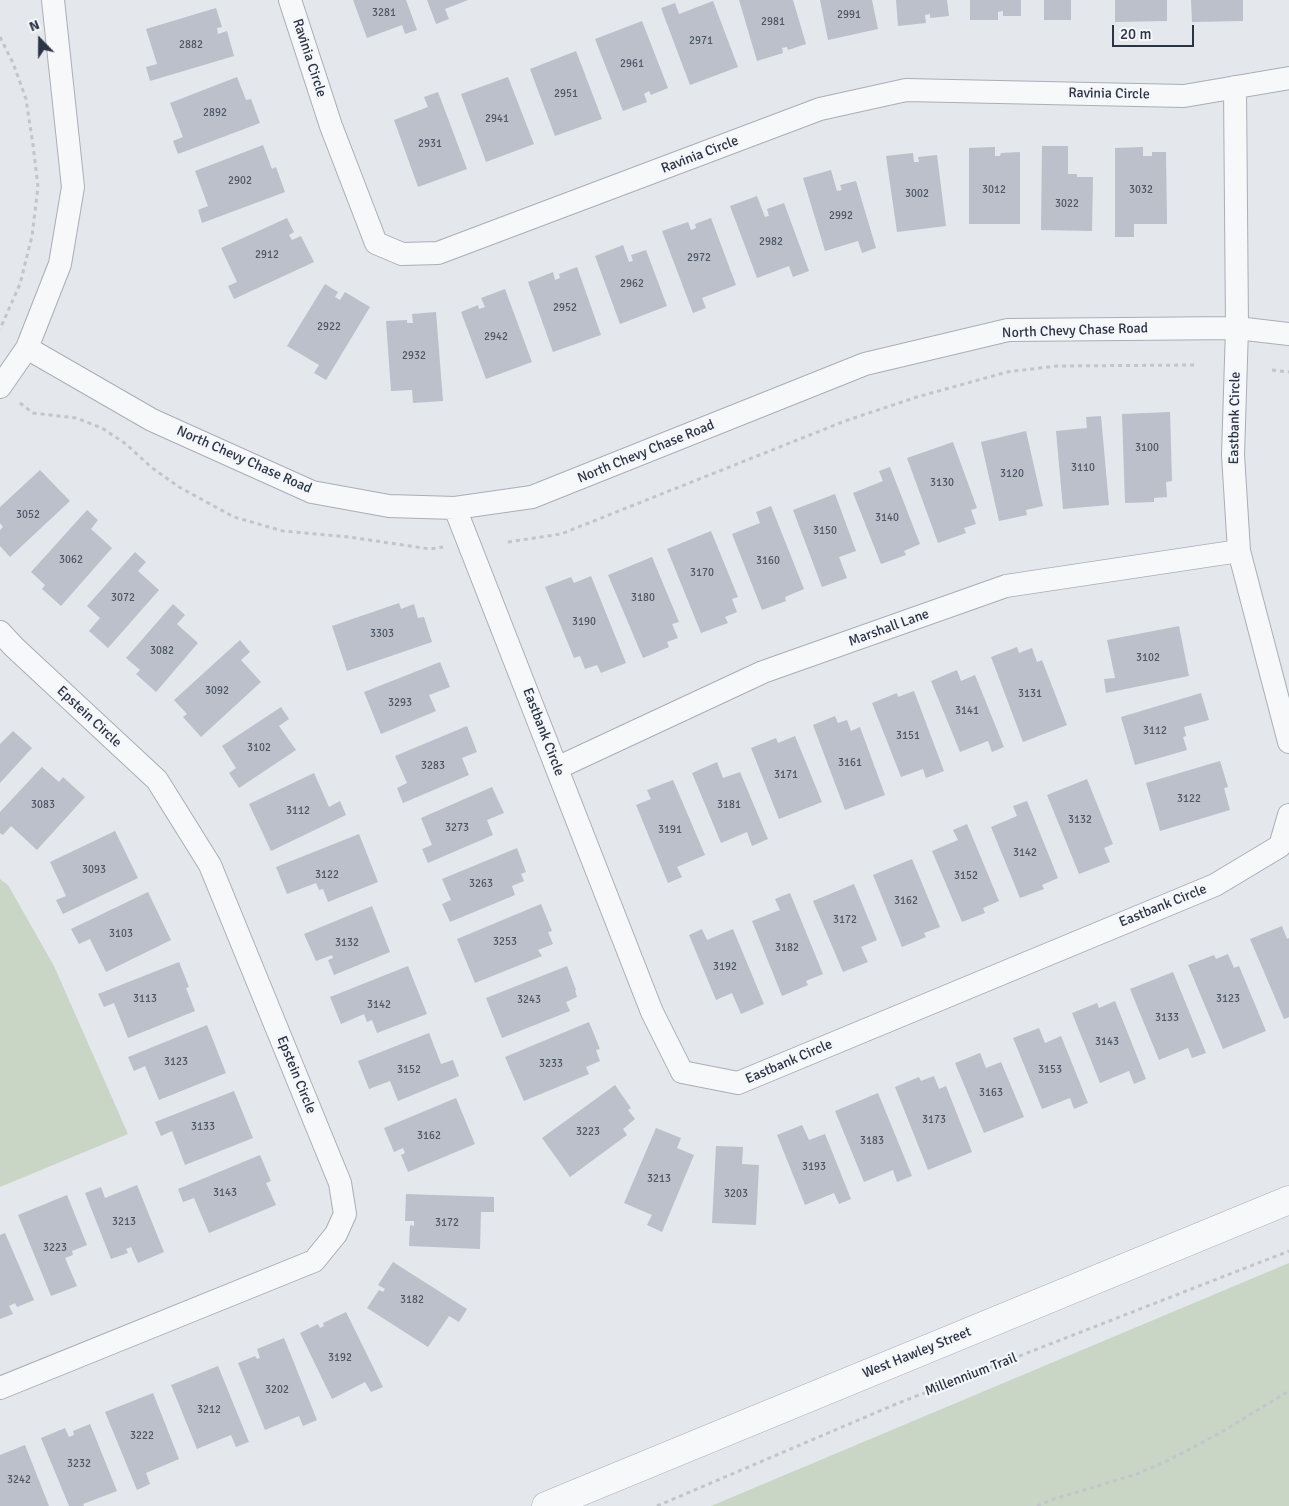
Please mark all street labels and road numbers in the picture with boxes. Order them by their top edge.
street label: Ravinia Circle [288,17,330,99]
street label: Ravinia Circle [1068,85,1150,103]
street label: Ravinia Circle [659,133,741,177]
street label: North Chevy Chase Road [1002,320,1148,342]
street label: Eastbank Circle [1226,371,1244,465]
street label: North Chevy Chase Road [575,417,717,487]
street label: North Chevy Chase Road [174,423,314,497]
street label: Marshall Lane [846,606,932,650]
street label: Epstein Circle [53,683,125,751]
street label: Eastbank Circle [519,686,567,778]
street label: Eastbank Circle [1117,881,1209,931]
street label: Epstein Circle [273,1034,319,1116]
street label: Eastbank Circle [743,1036,835,1088]
street label: West Hawley Street [860,1324,974,1382]
street label: Millennium Trail [923,1350,1019,1400]

